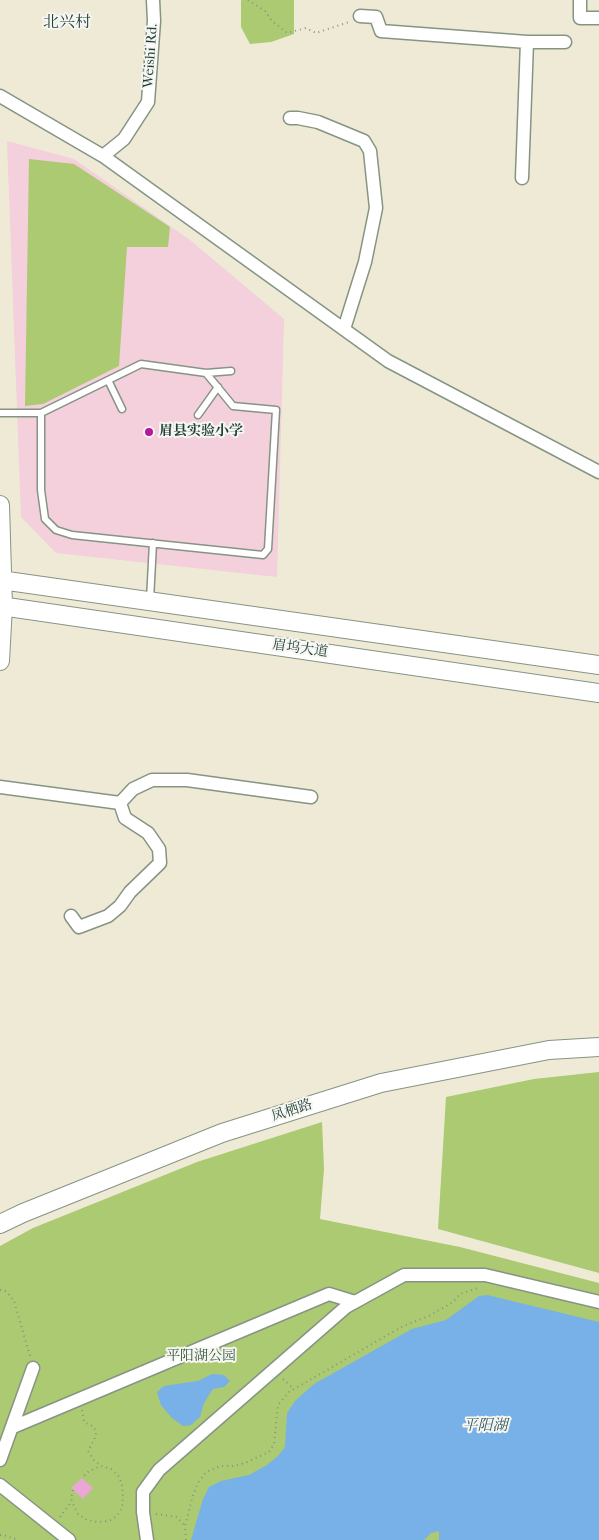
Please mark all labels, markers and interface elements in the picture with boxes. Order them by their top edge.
district label: 北兴村 [43,13,91,33]
street label: Weishi Rd. [140,23,162,89]
place label: 眉县实验小学 [159,424,243,440]
marker: 眉县实验小学 [143,426,155,438]
street label: 眉坞大道 [271,637,329,661]
street label: 凤栖路 [269,1097,315,1125]
park label: 平阳湖公园 [166,1349,236,1365]
water label: 平阳湖 [463,1417,507,1435]

